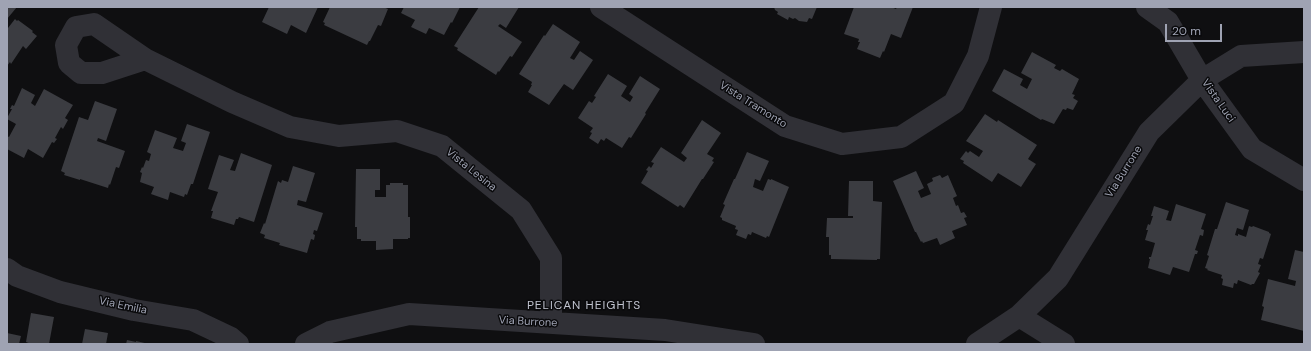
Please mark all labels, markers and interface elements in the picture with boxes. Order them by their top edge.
scale bar [1167,16,1224,42]
text: 20 m [1172,23,1201,39]
street label: Vista Luci [1198,77,1238,125]
street label: Vista Tramonto [717,79,789,131]
street label: Via Burrone [1103,144,1145,200]
street label: Vista Lesina [443,146,499,194]
street label: Via Emilia [98,294,148,318]
district label: PELICAN HEIGHTS [527,299,641,313]
street label: Via Burrone [498,314,558,330]

